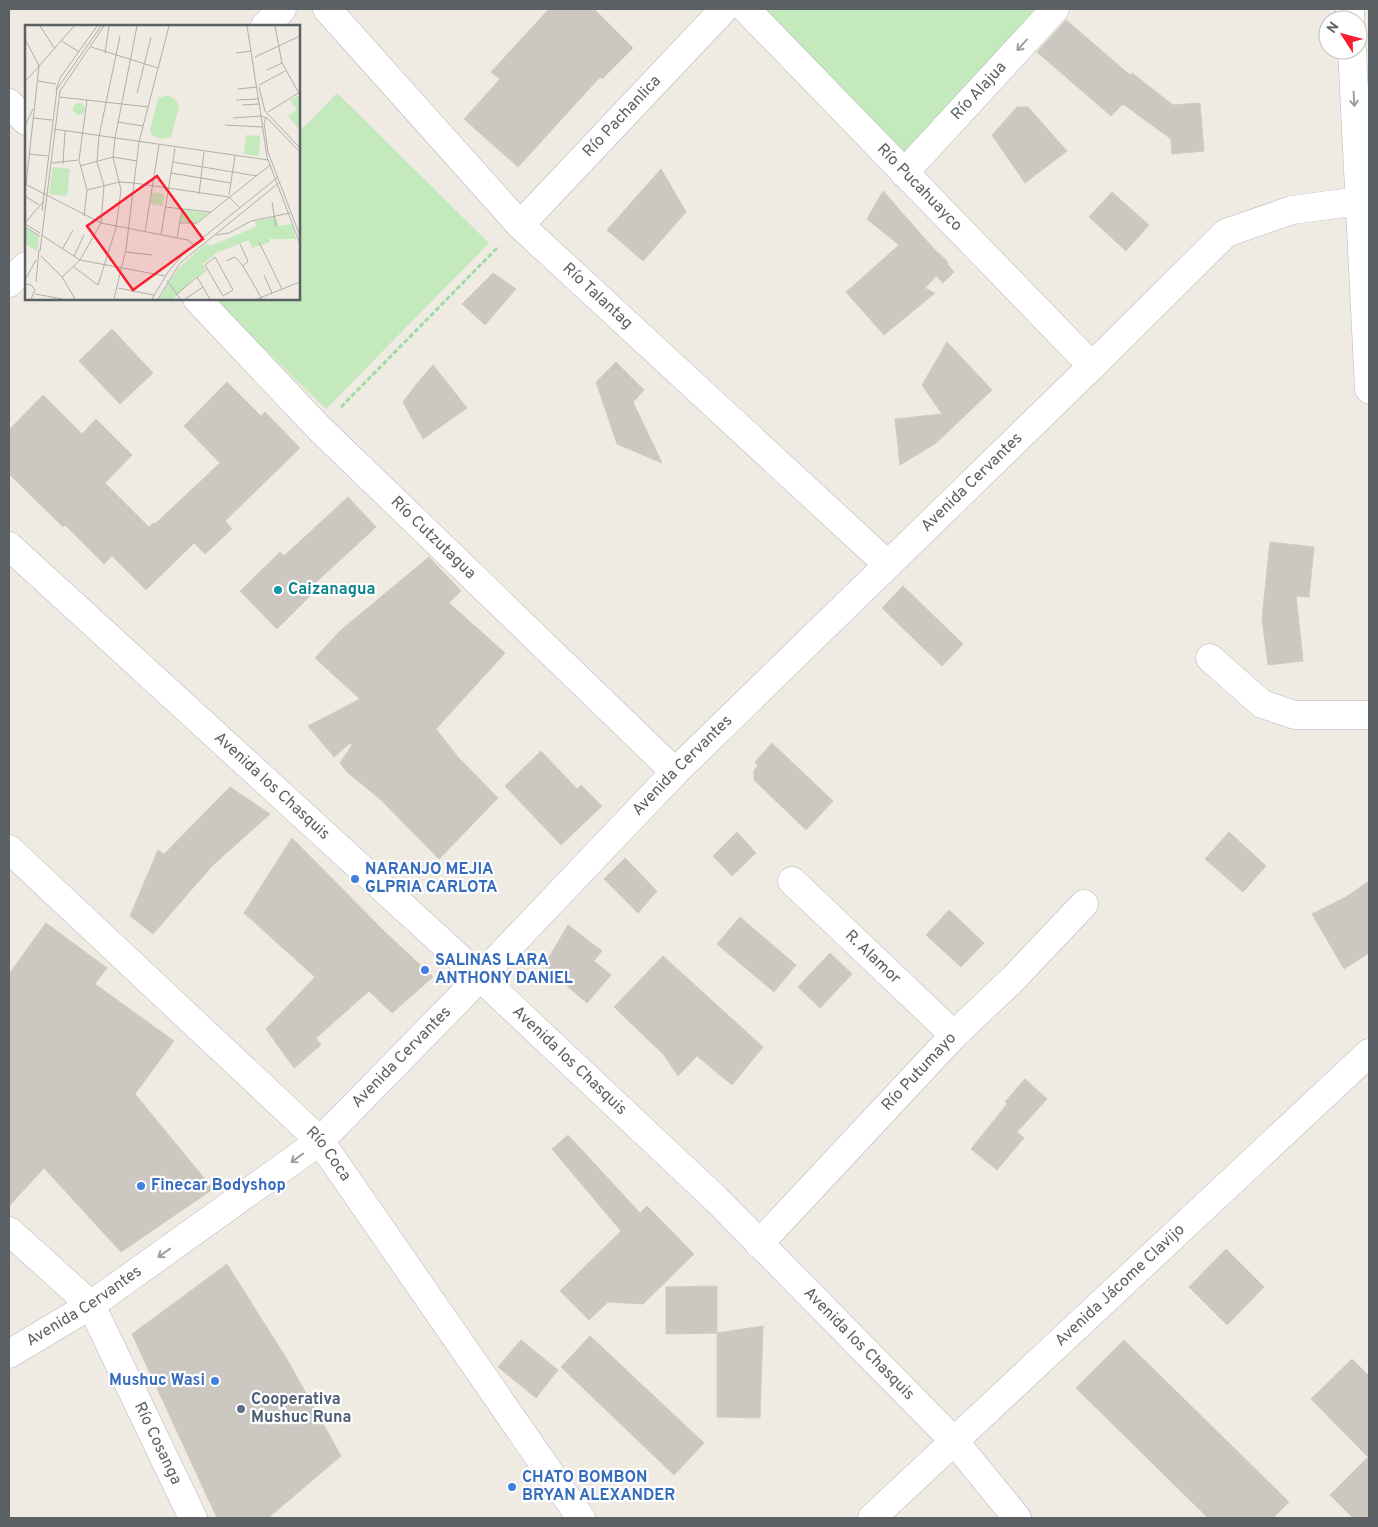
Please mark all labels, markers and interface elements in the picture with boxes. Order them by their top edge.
north arrow [1318,10,1368,60]
text: N [1324,19,1344,37]
inset map [25,25,300,300]
one-way arrow [1016,38,1028,51]
street label: Río Alajua [947,58,1011,125]
street label: Río Pachanlica [579,72,666,162]
one-way arrow [1349,90,1359,106]
street label: Río Pucahuayco [872,140,966,236]
street label: Río Talantag [558,259,637,334]
street label: Avenida Cervantes [917,429,1027,537]
street label: Río Cutzutagua [386,492,480,584]
place label: Caizanagua [288,580,375,600]
marker: Caizanagua [272,584,284,596]
street label: Avenida Cervantes [628,711,737,820]
street label: Avenida los Chasquis [209,728,334,844]
place label: NARANJO MEJIA GLPRIA CARLOTA [365,860,498,898]
marker: NARANJO MEJIA GLPRIA CARLOTA [349,873,361,885]
street label: R. Alamor [840,926,905,989]
place label: SALINAS LARA ANTHONY DANIEL [435,951,573,989]
marker: SALINAS LARA ANTHONY DANIEL [419,964,431,976]
street label: Avenida los Chasquis [508,1002,631,1120]
street label: Avenida Cervantes [348,1003,456,1112]
street label: Río Putumayo [878,1029,961,1116]
street label: Río Coca [301,1123,355,1185]
one-way arrow [290,1153,304,1163]
place label: Finecar Bodyshop [151,1176,286,1196]
marker: Finecar Bodyshop [135,1180,147,1192]
street label: Avenida Jácome Clavijo [1051,1220,1189,1351]
one-way arrow [158,1248,172,1258]
street label: Avenida Cervantes [23,1262,146,1351]
street label: Avenida los Chasquis [799,1283,919,1405]
place label: Mushuc Wasi [109,1371,205,1391]
marker: Mushuc Wasi [209,1375,221,1387]
place label: Cooperativa Mushuc Runa [251,1390,351,1428]
street label: Río Cosanga [129,1399,186,1488]
marker: Cooperativa Mushuc Runa [235,1403,247,1415]
place label: CHATO BOMBON BRYAN ALEXANDER [522,1468,675,1506]
marker: CHATO BOMBON BRYAN ALEXANDER [506,1481,518,1493]

